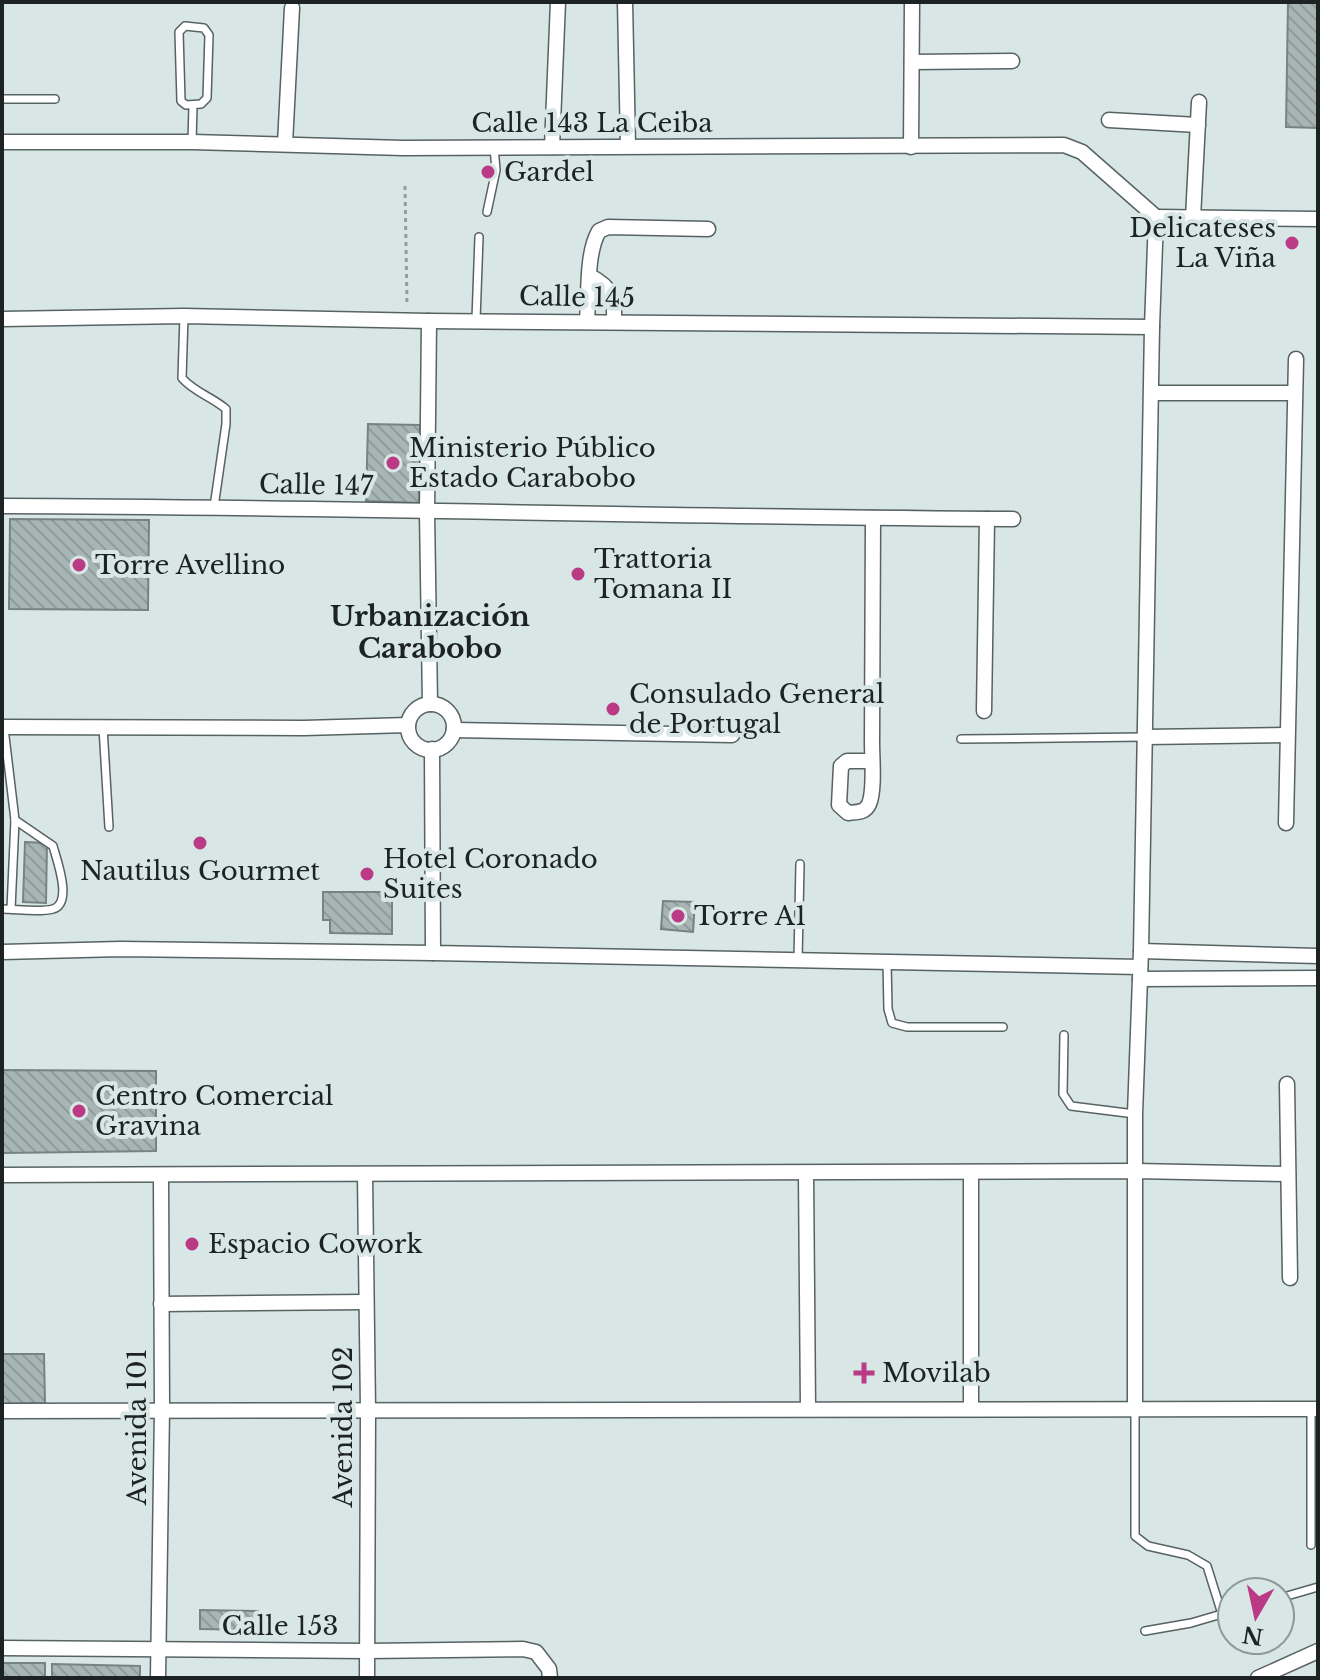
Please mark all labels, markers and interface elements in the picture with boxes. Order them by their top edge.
street label: Calle 143 La Ceiba [471,107,713,139]
place label: Gardel [504,156,594,188]
marker: Gardel [479,163,497,181]
place label: Delicateses La Viña [1129,212,1277,274]
marker: Delicateses La Viña [1283,234,1301,252]
street label: Calle 145 [519,280,635,314]
place label: Ministerio Público Estado Carabobo [409,432,656,494]
marker: Ministerio Público Estado Carabobo [384,454,402,472]
street label: Calle 147 [259,468,374,502]
place label: Trattoria Tomana II [594,543,732,605]
place label: Torre Avellino [95,549,285,581]
marker: Torre Avellino [70,556,88,574]
marker: Trattoria Tomana II [569,565,587,583]
district label: Urbanización Carabobo [330,599,530,666]
place label: Consulado General de Portugal [629,678,884,740]
marker: Consulado General de Portugal [604,700,622,718]
marker: Nautilus Gourmet [191,834,209,852]
place label: Hotel Coronado Suites [383,843,598,905]
place label: Nautilus Gourmet [80,855,320,887]
marker: Hotel Coronado Suites [358,865,376,883]
place label: Torre A1 [694,900,807,932]
marker: Torre A1 [669,907,687,925]
place label: Centro Comercial Gravina [95,1080,334,1142]
marker: Centro Comercial Gravina [70,1102,88,1120]
place label: Espacio Cowork [208,1228,422,1260]
marker: Espacio Cowork [183,1235,201,1253]
street label: Avenida 102 [327,1347,359,1508]
street label: Avenida 101 [121,1349,153,1506]
place label: Movilab [882,1357,991,1389]
marker: Movilab [853,1362,875,1384]
north arrow [1216,1576,1296,1656]
street label: Calle 153 [222,1610,338,1642]
text: N [1240,1620,1265,1650]

